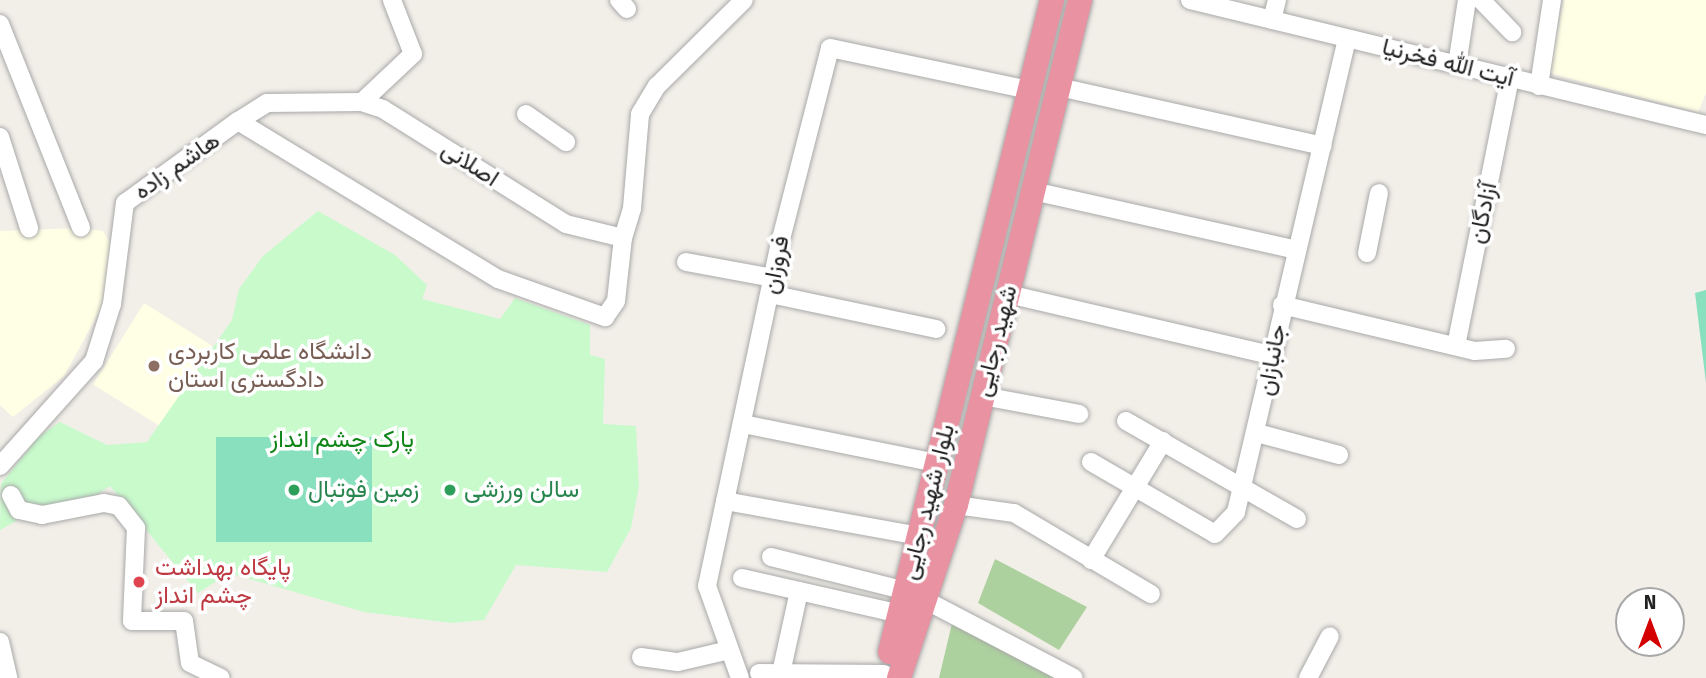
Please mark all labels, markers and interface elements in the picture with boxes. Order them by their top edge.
street label: آیت الله فخرنیا [1379,33,1517,93]
street label: هاشم زاده [128,126,226,206]
street label: اصلانی [436,135,504,193]
street label: آزادگان [1462,180,1504,246]
street label: فروزان [756,233,796,297]
street label: شهید رجایی [968,282,1024,400]
street label: جانبازان [1252,322,1292,398]
place label: دانشگاه علمی کاربردی دادگستری استان [168,338,372,394]
marker: دانشگاه علمی کاربردی دادگستری استان [146,358,162,374]
street label: بلوار شهید رجایی [895,421,961,583]
park label: پارک چشم انداز [270,426,414,454]
place label: زمین فوتبال [308,476,419,504]
place label: سالن ورزشی [464,476,579,504]
marker: زمین فوتبال [286,482,302,498]
marker: سالن ورزشی [442,482,458,498]
place label: پایگاه بهداشت چشم انداز [155,554,291,610]
marker: پایگاه بهداشت چشم انداز [129,572,149,592]
north arrow [1615,587,1685,657]
text: N [1644,591,1656,614]

